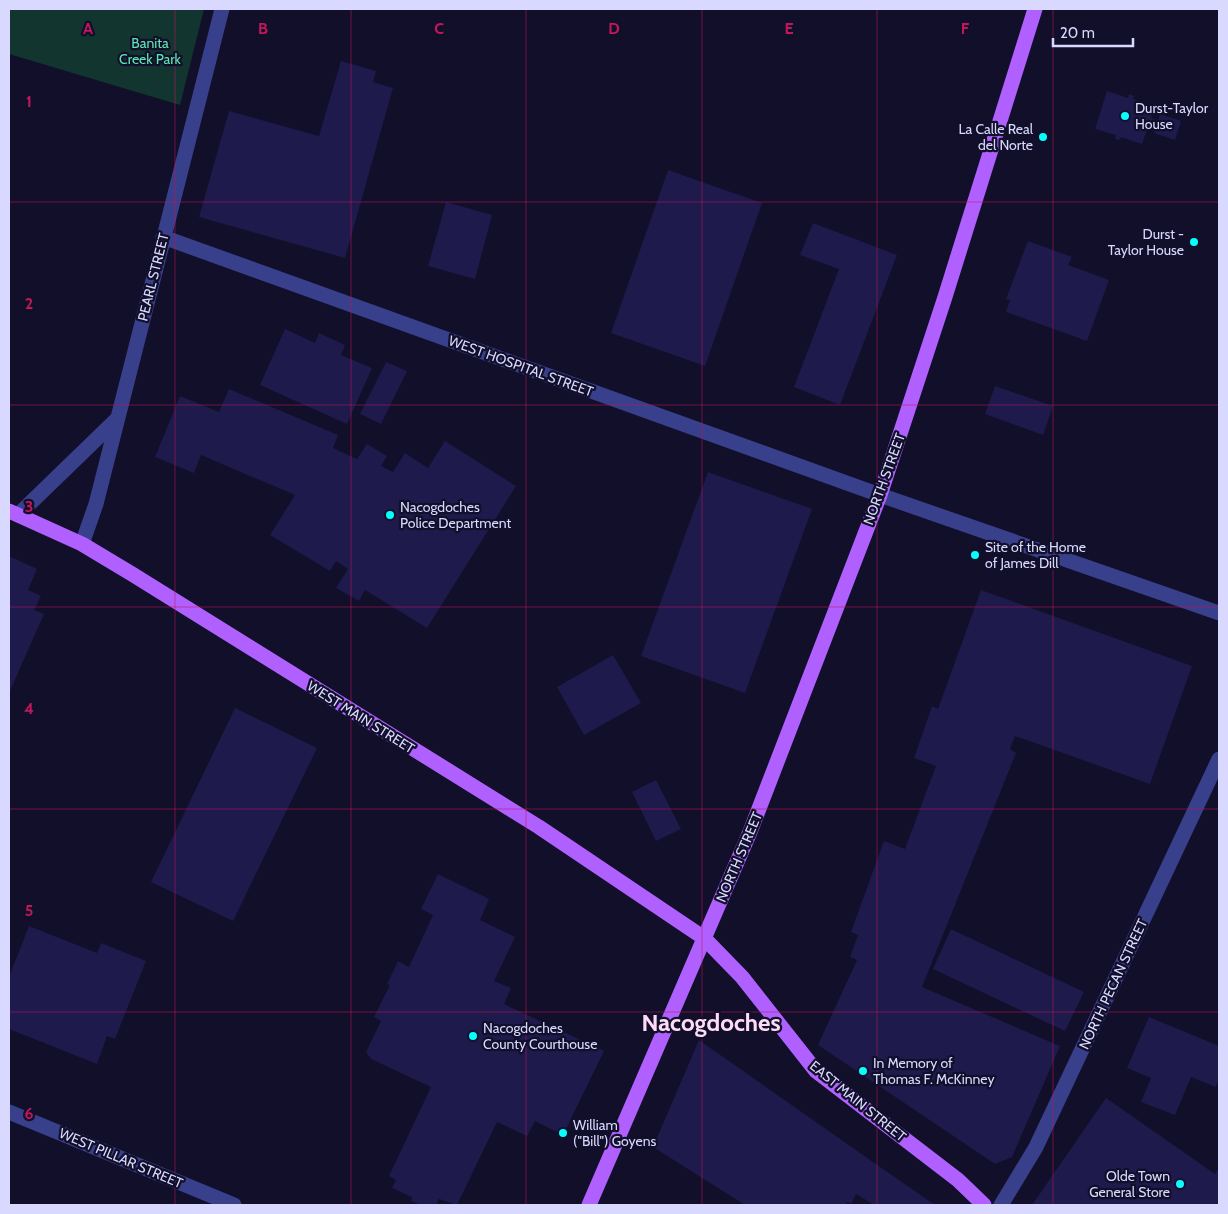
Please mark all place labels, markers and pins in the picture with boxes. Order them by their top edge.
place label: Durst-Taylor House [1135,99,1209,133]
marker: Durst-Taylor House [1119,110,1131,122]
place label: La Calle Real del Norte [959,120,1034,154]
marker: La Calle Real del Norte [1037,131,1049,143]
place label: Durst - Taylor House [1108,225,1184,259]
marker: Durst - Taylor House [1188,236,1200,248]
place label: Nacogdoches Police Department [400,498,511,532]
marker: Nacogdoches Police Department [384,509,396,521]
place label: Site of the Home of James Dill [985,538,1086,572]
marker: Site of the Home of James Dill [969,549,981,561]
place label: Nacogdoches County Courthouse [483,1019,597,1053]
marker: Nacogdoches County Courthouse [467,1030,479,1042]
place label: In Memory of Thomas F. McKinney [873,1054,995,1088]
marker: In Memory of Thomas F. McKinney [857,1065,869,1077]
place label: William ("Bill") Goyens [573,1116,656,1150]
marker: William ("Bill") Goyens [557,1127,569,1139]
place label: Olde Town General Store [1089,1167,1170,1201]
marker: Olde Town General Store [1174,1178,1186,1190]

